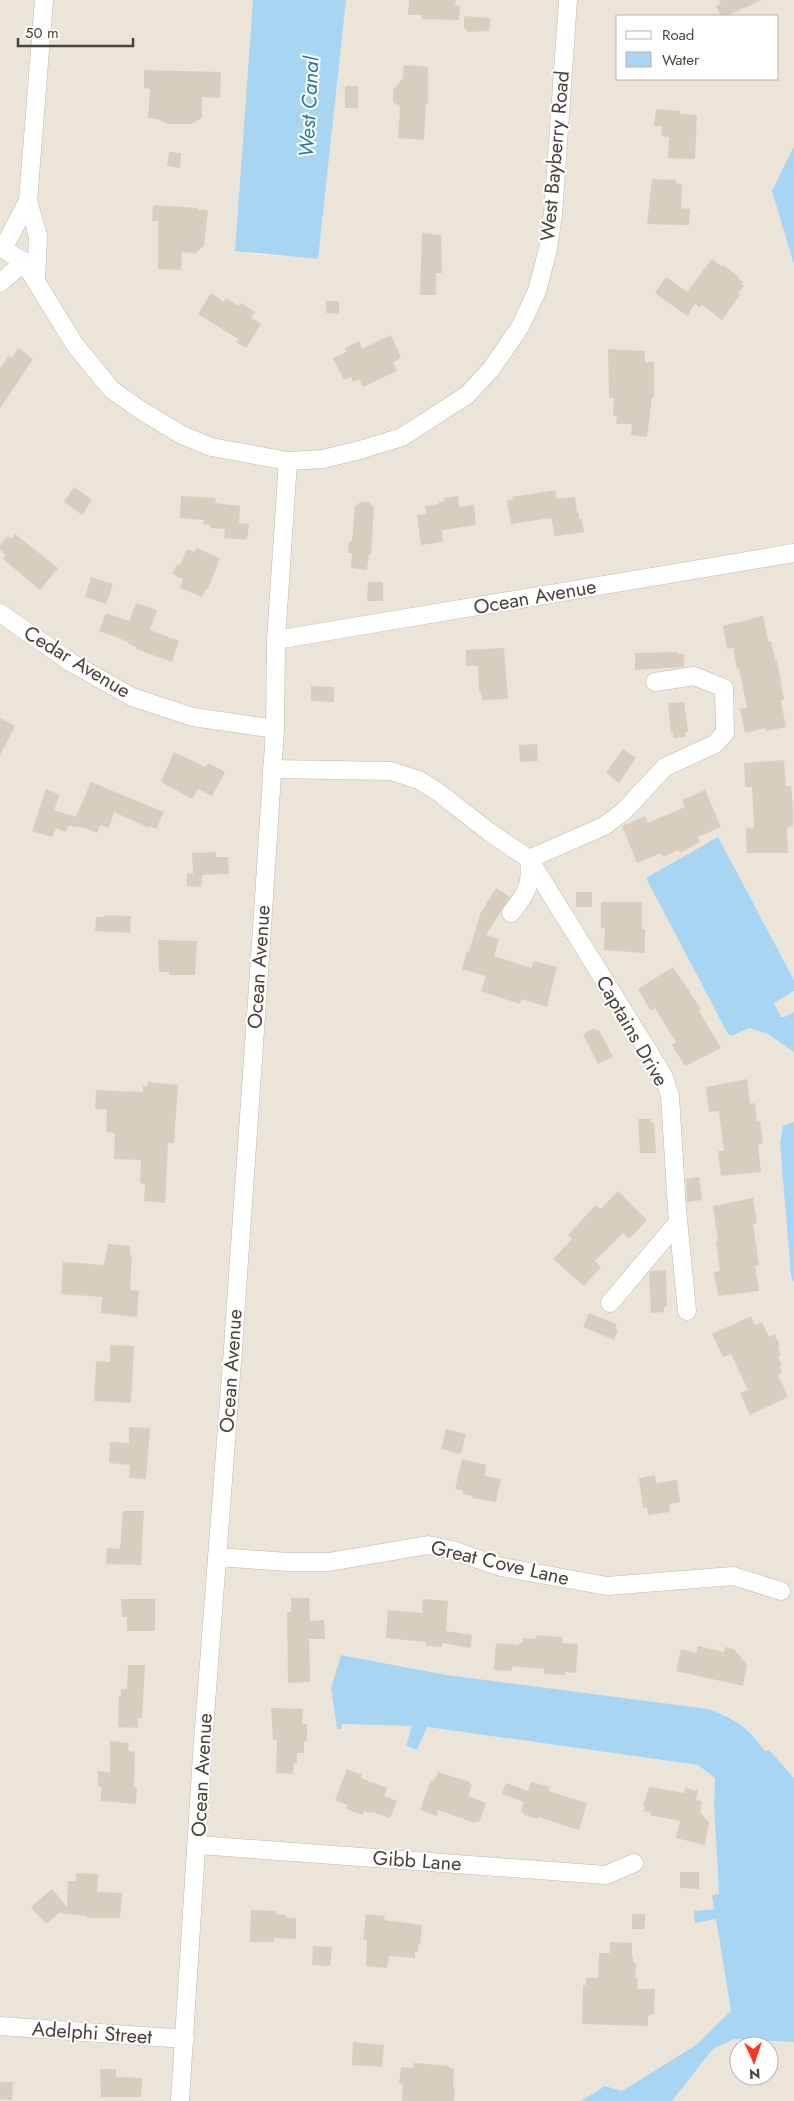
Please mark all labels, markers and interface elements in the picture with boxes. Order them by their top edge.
scale bar [18,15,132,47]
legend [616,15,779,80]
text: 50 m [25,22,59,44]
text: Road [662,24,694,46]
text: Water [662,49,700,71]
water label: West Canal [291,54,327,158]
street label: West Bayberry Road [533,70,577,242]
street label: Ocean Avenue [471,572,599,622]
street label: Cedar Avenue [18,619,136,705]
street label: Ocean Avenue [240,904,278,1030]
street label: Captains Drive [589,970,675,1092]
street label: Ocean Avenue [212,1308,250,1434]
street label: Great Cove Lane [428,1533,572,1593]
street label: Ocean Avenue [184,1712,220,1838]
street label: Gibb Lane [372,1843,462,1879]
street label: Adelphi Street [31,2014,153,2052]
north arrow [729,2036,779,2086]
text: N [749,2064,761,2084]

